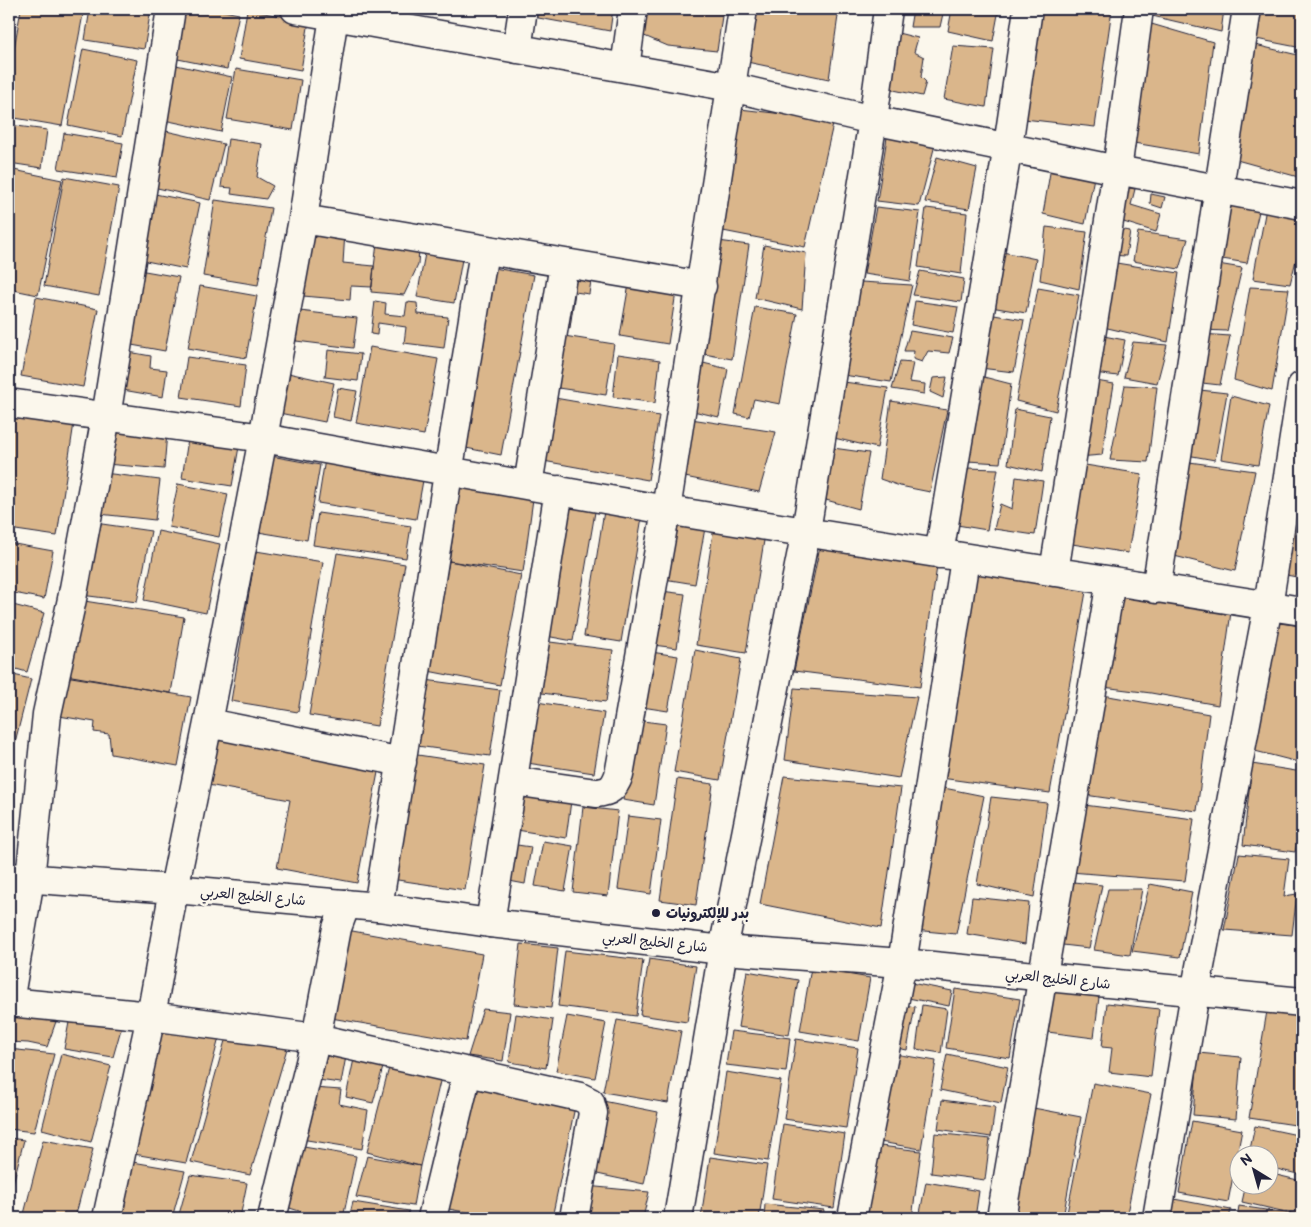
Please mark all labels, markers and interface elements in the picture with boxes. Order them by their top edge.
street label: شارع الخليج العربي [199,883,306,913]
place label: بدر للإلكترونيات [666,905,749,923]
marker: بدر للإلكترونيات [650,907,662,919]
street label: شارع الخليج العربي [601,928,708,960]
street label: شارع الخليج العربي [1004,965,1111,997]
north arrow [1228,1144,1278,1194]
text: N [1237,1150,1256,1170]

